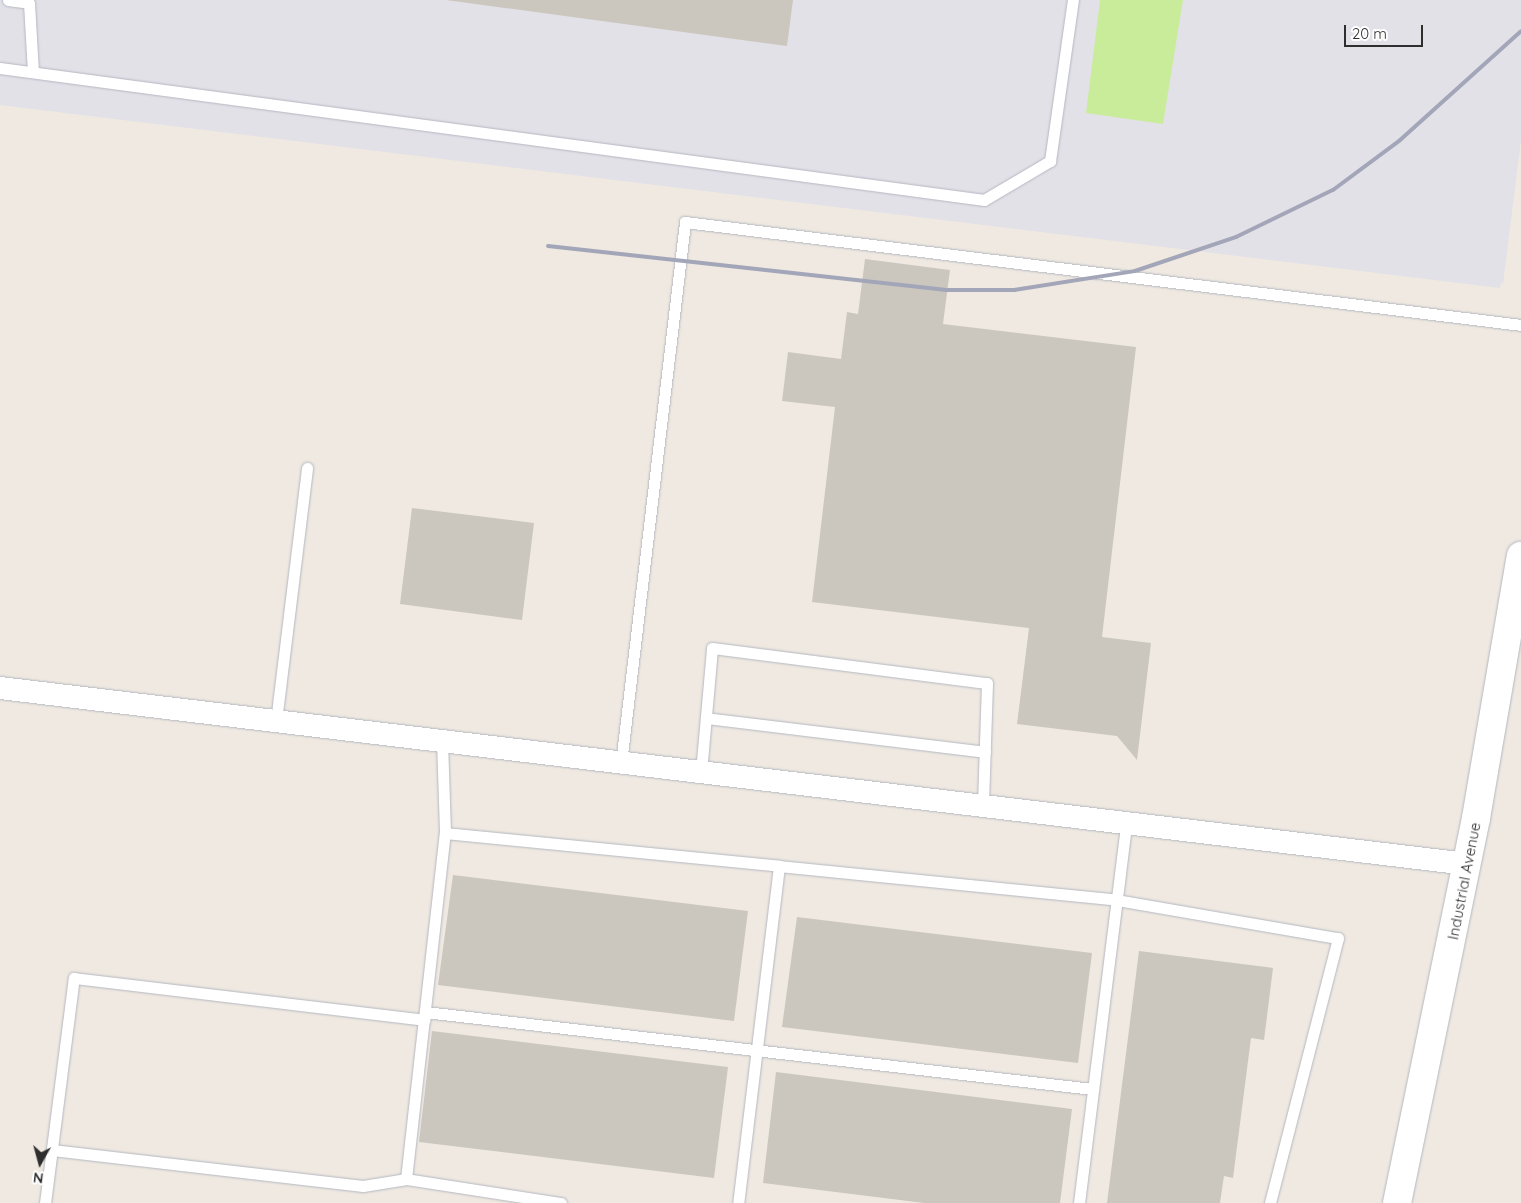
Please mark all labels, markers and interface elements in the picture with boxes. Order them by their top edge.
scale bar [1346,15,1425,47]
text: 20 m [1352,24,1387,43]
street label: Industrial Avenue [1444,821,1484,941]
north arrow [15,1138,65,1188]
text: N [32,1168,44,1187]

